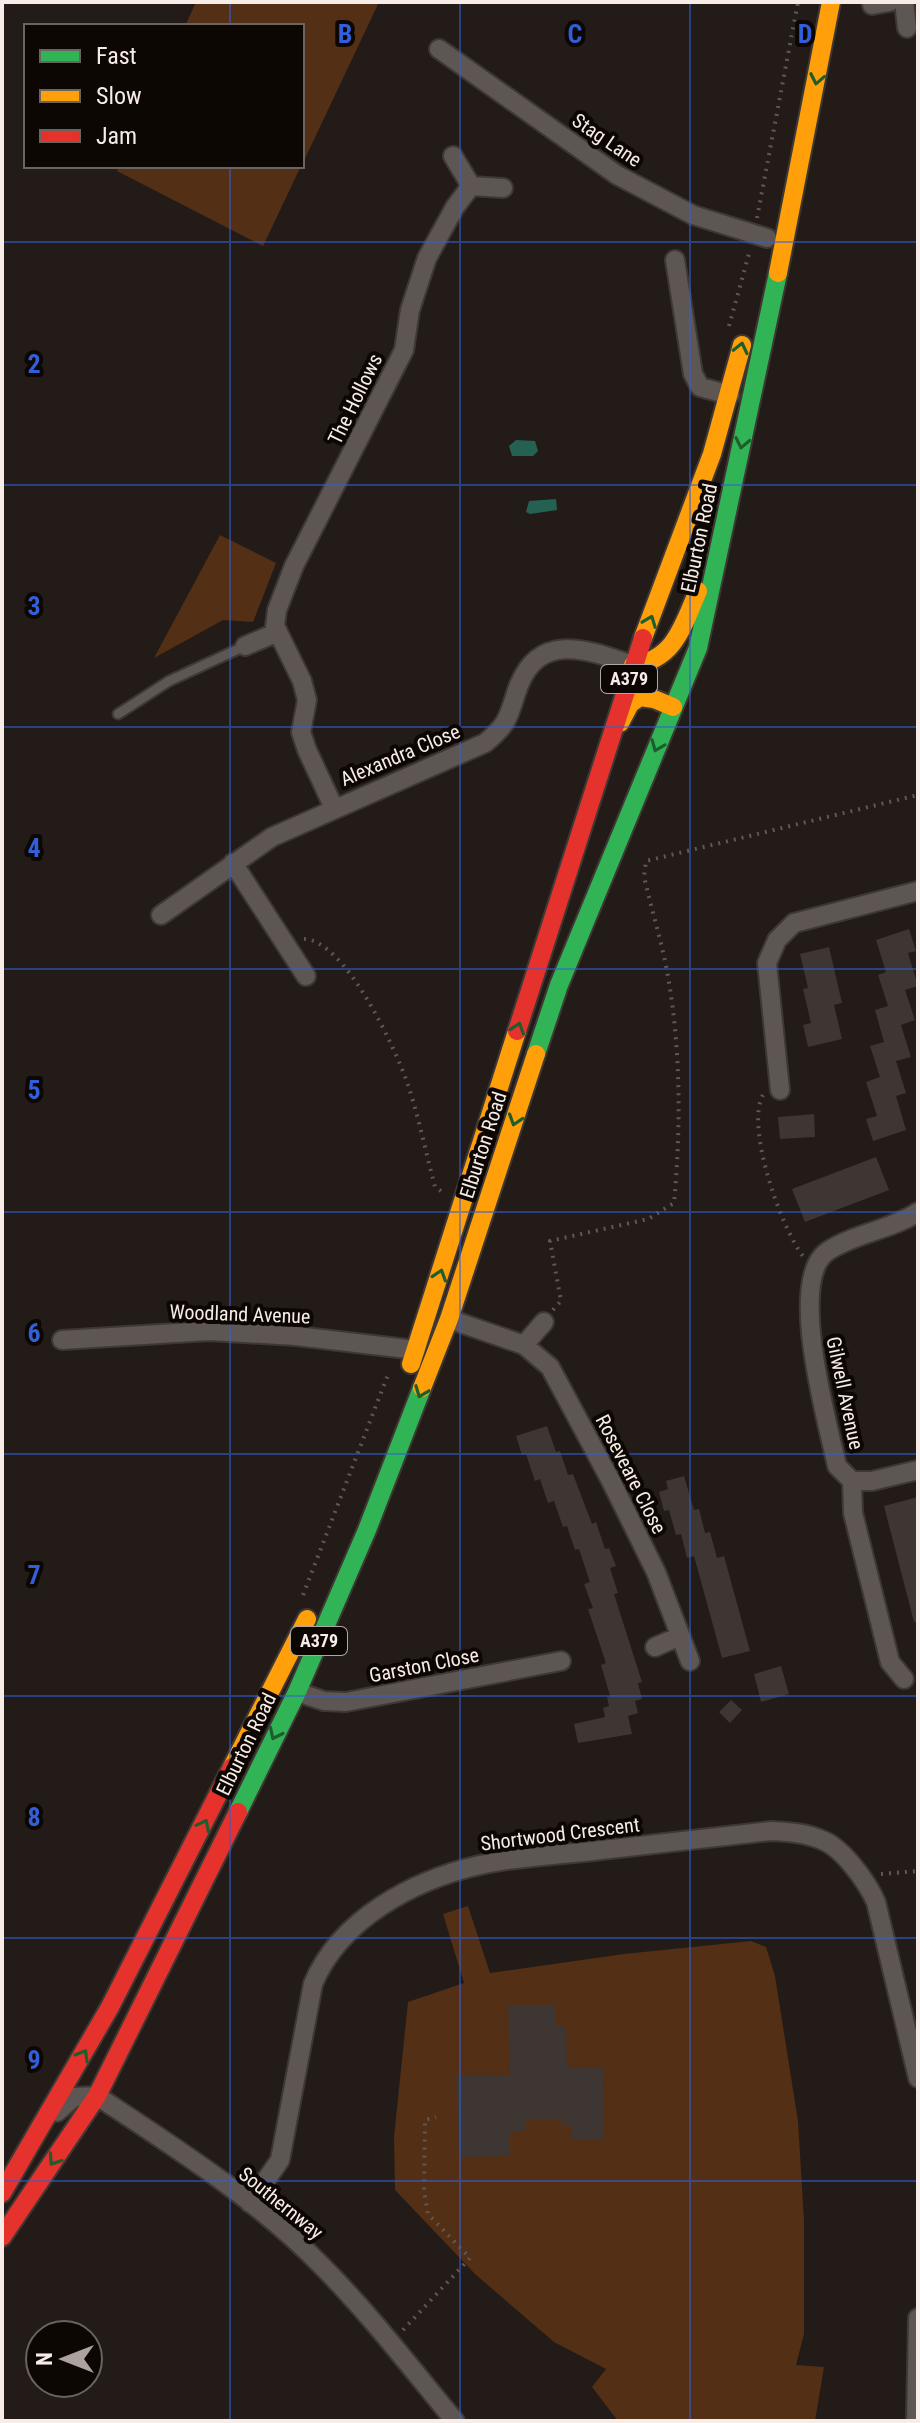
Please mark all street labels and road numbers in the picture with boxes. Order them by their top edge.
street label: Stag Lane [568,108,646,172]
street label: The Hollows [323,350,387,448]
street label: Elburton Road [676,481,722,595]
road number: A379 [601,665,657,693]
street label: Alexandra Close [336,719,464,791]
street label: Elburton Road [454,1089,512,1201]
street label: Woodland Avenue [169,1300,311,1328]
street label: Gilwell Avenue [821,1334,869,1452]
street label: Roseveare Close [591,1410,671,1538]
road number: A379 [291,1627,347,1655]
street label: Garston Close [367,1643,481,1687]
street label: Elburton Road [211,1689,281,1799]
street label: Shortwood Crescent [479,1812,641,1856]
street label: Southernway [234,2162,328,2244]

